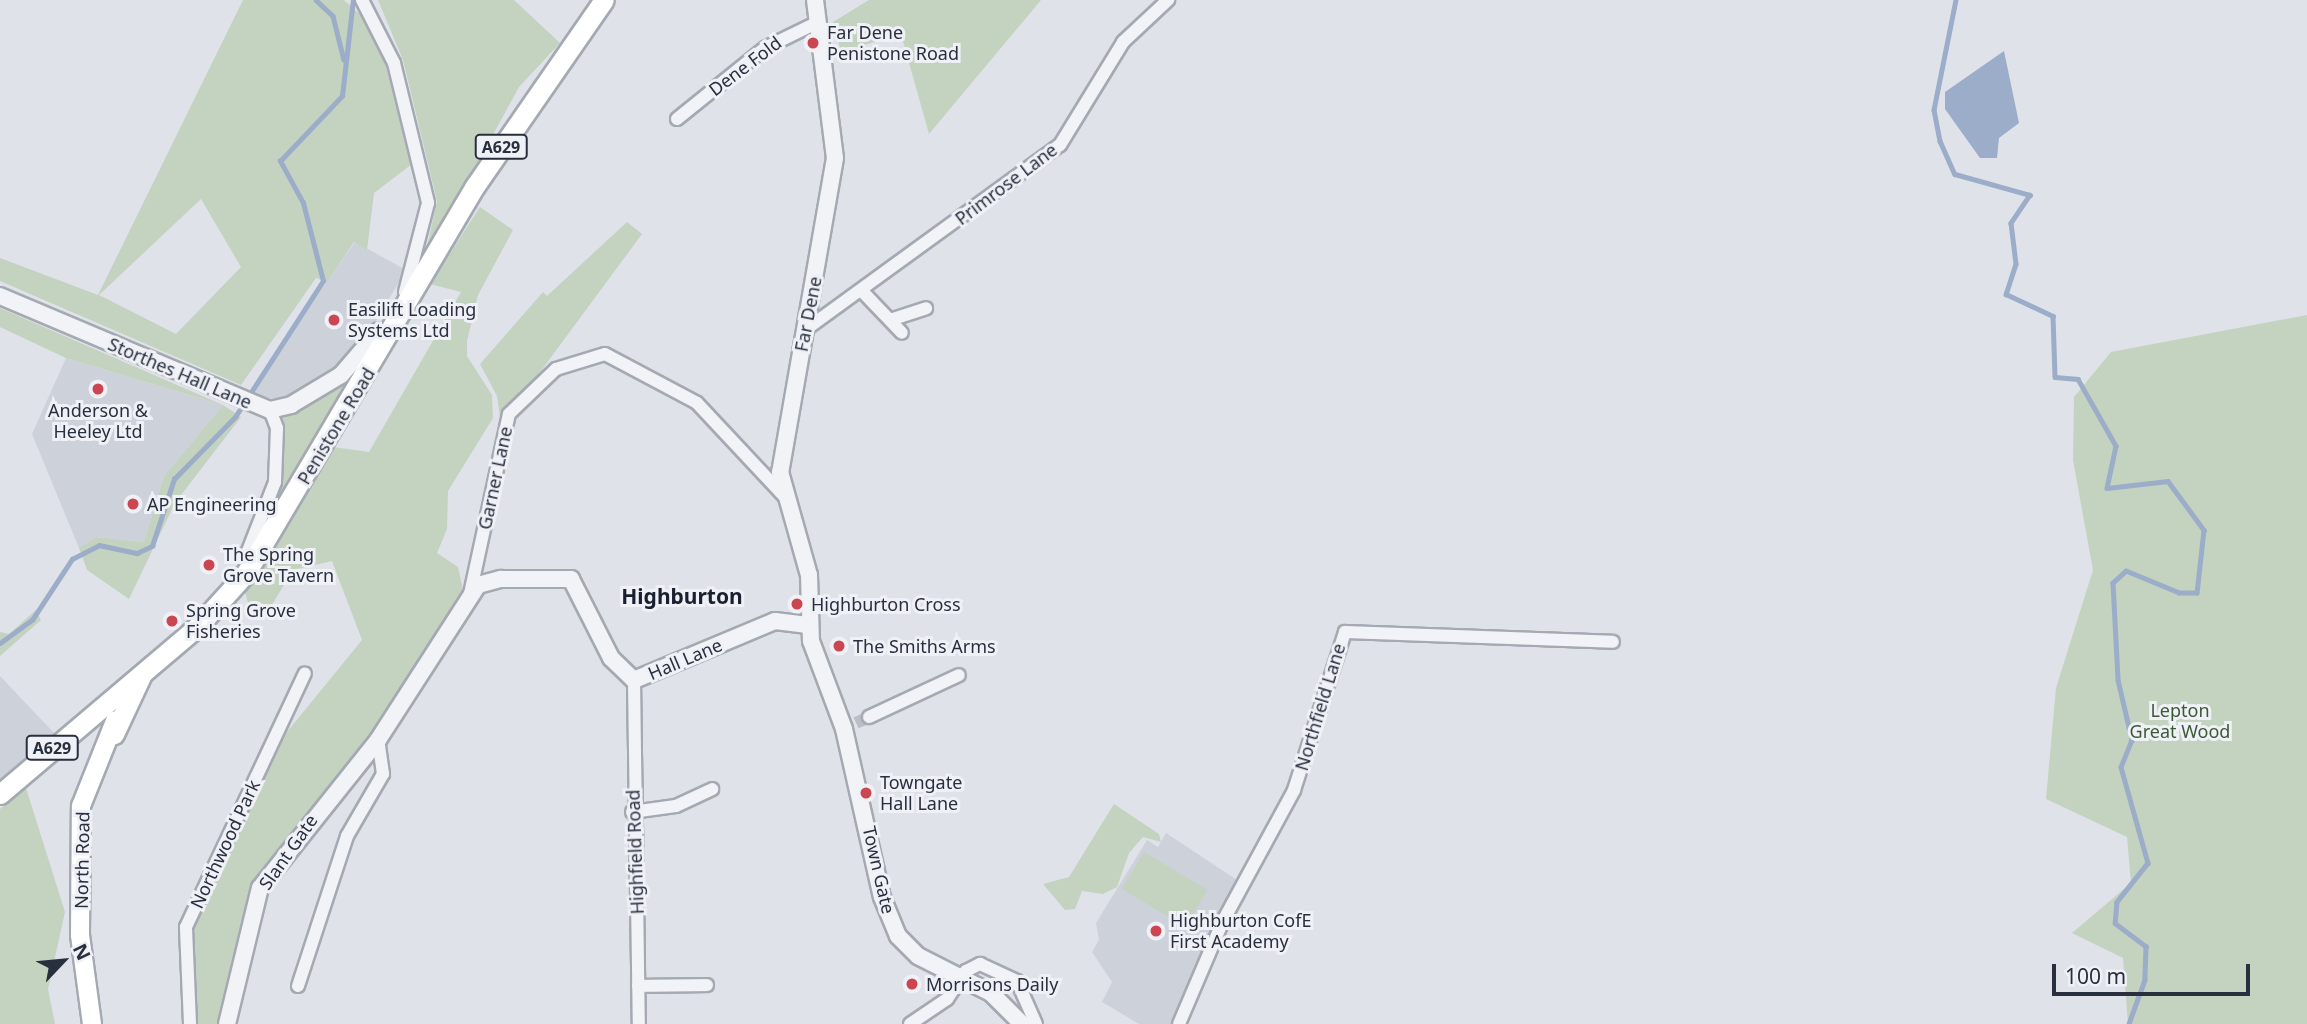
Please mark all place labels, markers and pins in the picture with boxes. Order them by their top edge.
place label: Far Dene Penistone Road [827,22,959,64]
marker: Far Dene Penistone Road [805,35,821,51]
place label: Easilift Loading Systems Ltd [348,299,476,342]
marker: Easilift Loading Systems Ltd [326,312,342,328]
marker: Anderson & Heeley Ltd [90,381,106,397]
place label: Anderson & Heeley Ltd [48,400,148,442]
place label: AP Engineering [147,493,277,515]
marker: AP Engineering [125,496,141,512]
place label: The Spring Grove Tavern [223,544,334,586]
marker: The Spring Grove Tavern [201,557,217,573]
place label: Highburton Cross [811,593,961,615]
marker: Highburton Cross [789,596,805,612]
place label: Spring Grove Fisheries [186,600,296,642]
marker: Spring Grove Fisheries [164,613,180,629]
place label: The Smiths Arms [853,635,996,657]
marker: The Smiths Arms [831,638,847,654]
place label: Towngate Hall Lane [880,772,962,814]
marker: Towngate Hall Lane [858,785,874,801]
place label: Highburton CofE First Academy [1170,910,1311,953]
marker: Highburton CofE First Academy [1148,923,1164,939]
place label: Morrisons Daily [926,973,1058,995]
marker: Morrisons Daily [904,976,920,992]

